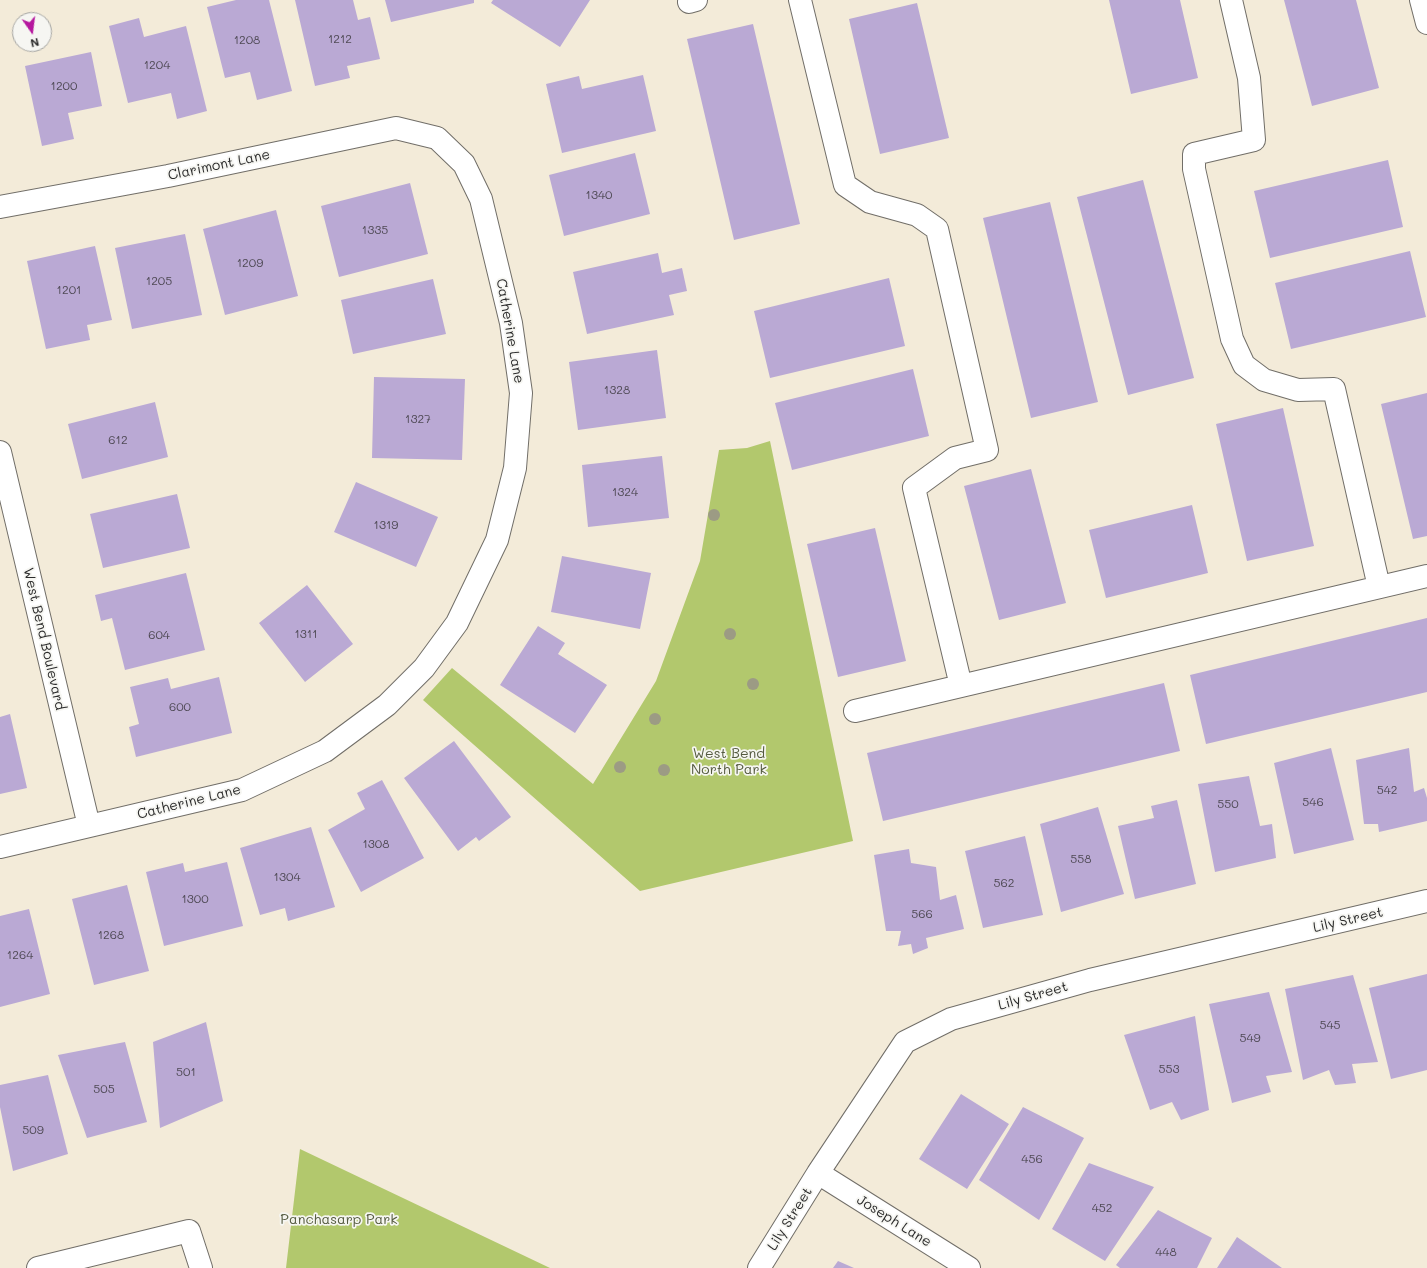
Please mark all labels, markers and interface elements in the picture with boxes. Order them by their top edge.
north arrow [12,12,52,52]
house number: 1212 [328,32,352,46]
house number: 1208 [234,33,260,47]
text: N [29,35,41,51]
house number: 1204 [144,58,170,72]
house number: 1200 [51,79,77,93]
street label: Clarimont Lane [166,146,272,184]
house number: 1340 [586,188,612,202]
house number: 1335 [362,223,388,237]
house number: 1209 [237,256,263,270]
house number: 1205 [146,274,172,288]
street label: Catherine Lane [493,277,527,385]
house number: 1201 [57,283,81,297]
house number: 1328 [604,383,630,397]
house number: 1327 [405,412,431,426]
house number: 612 [108,433,128,447]
house number: 1324 [612,485,638,499]
house number: 1319 [374,518,398,532]
street label: West Bend Boulevard [19,566,69,712]
house number: 1311 [294,627,318,641]
house number: 604 [148,628,170,642]
house number: 600 [169,700,191,714]
park label: West Bend North Park [691,746,767,778]
street label: Catherine Lane [135,781,243,823]
house number: 542 [1377,783,1397,797]
house number: 546 [1302,795,1324,809]
house number: 550 [1217,797,1239,811]
house number: 1308 [362,837,390,851]
house number: 558 [1070,852,1092,866]
house number: 1304 [274,870,300,884]
house number: 562 [994,876,1014,890]
house number: 1300 [181,892,209,906]
street label: Lily Street [1311,904,1385,936]
house number: 566 [911,907,933,921]
house number: 1268 [98,928,124,942]
house number: 1264 [7,948,33,962]
street label: Lily Street [996,978,1070,1014]
house number: 545 [1319,1018,1341,1032]
house number: 549 [1239,1031,1261,1045]
house number: 553 [1158,1062,1180,1076]
house number: 501 [176,1065,196,1079]
house number: 505 [93,1082,115,1096]
house number: 509 [22,1123,44,1137]
house number: 456 [1021,1152,1043,1166]
street label: Lily Street [764,1184,816,1254]
street label: Joseph Lane [854,1191,934,1251]
house number: 452 [1092,1201,1112,1215]
park label: Panchasarp Park [280,1212,398,1228]
house number: 448 [1155,1245,1177,1259]

